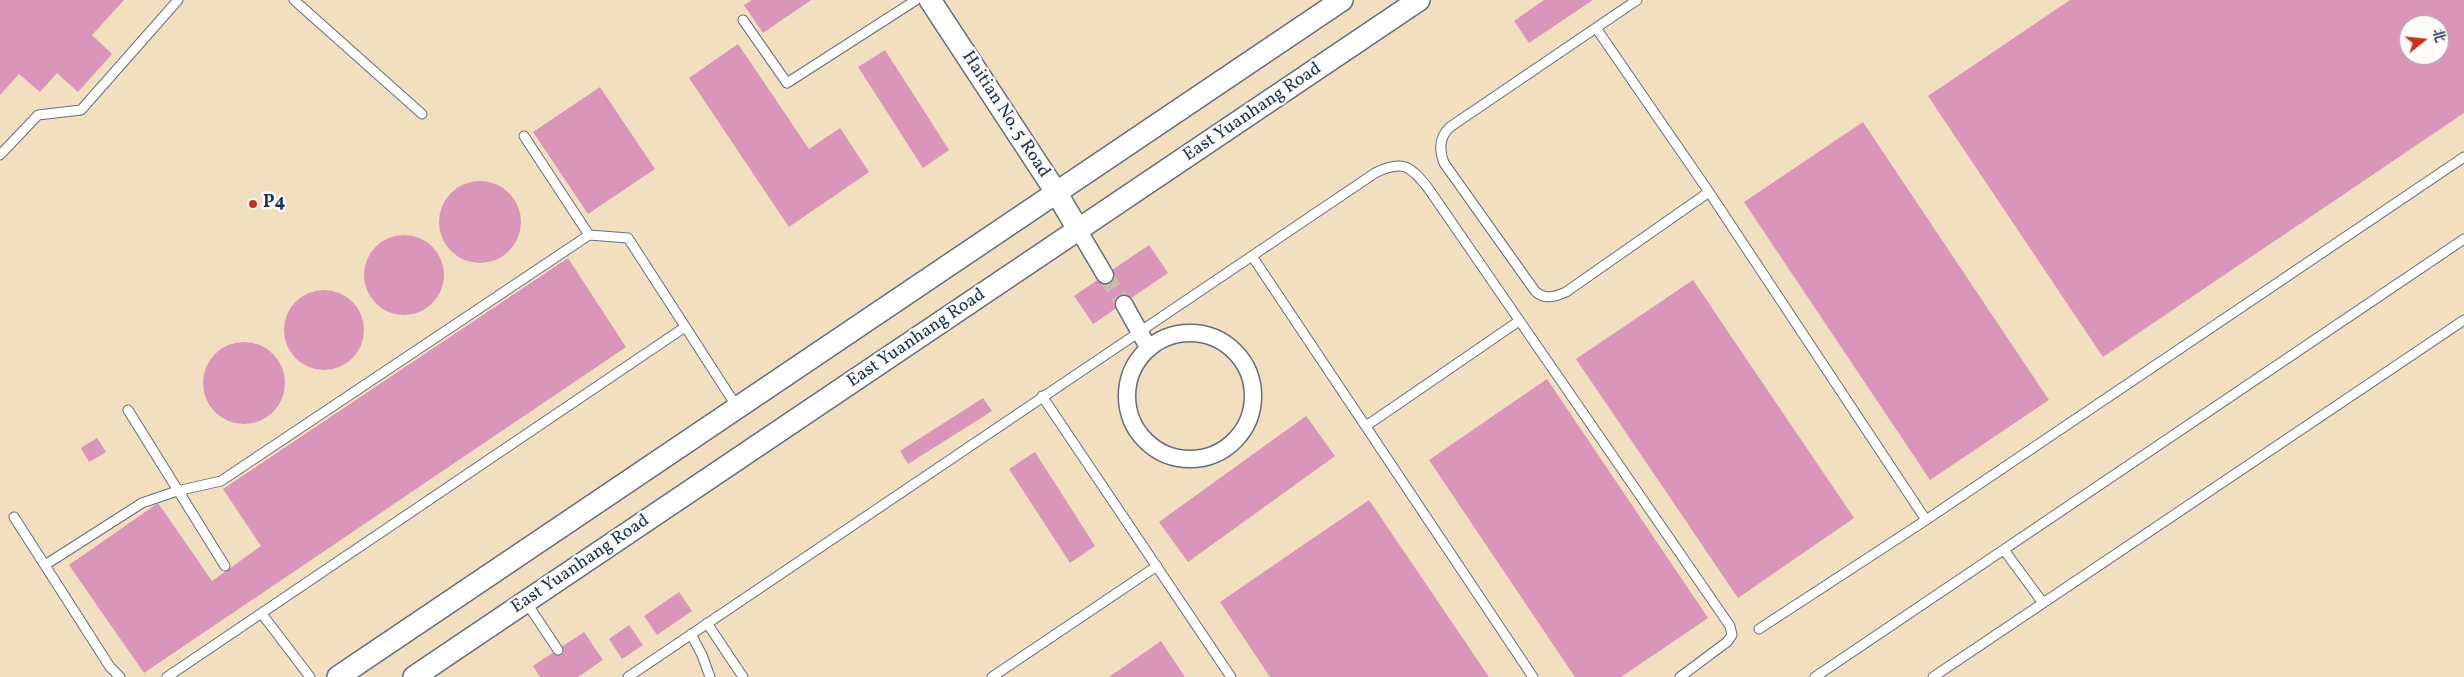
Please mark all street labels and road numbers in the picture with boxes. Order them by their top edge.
street label: Haitian No. 5 Road [956,48,1054,182]
street label: East Yuanhang Road [1180,59,1326,167]
street label: East Yuanhang Road [844,285,990,393]
street label: East Yuanhang Road [508,511,654,619]

